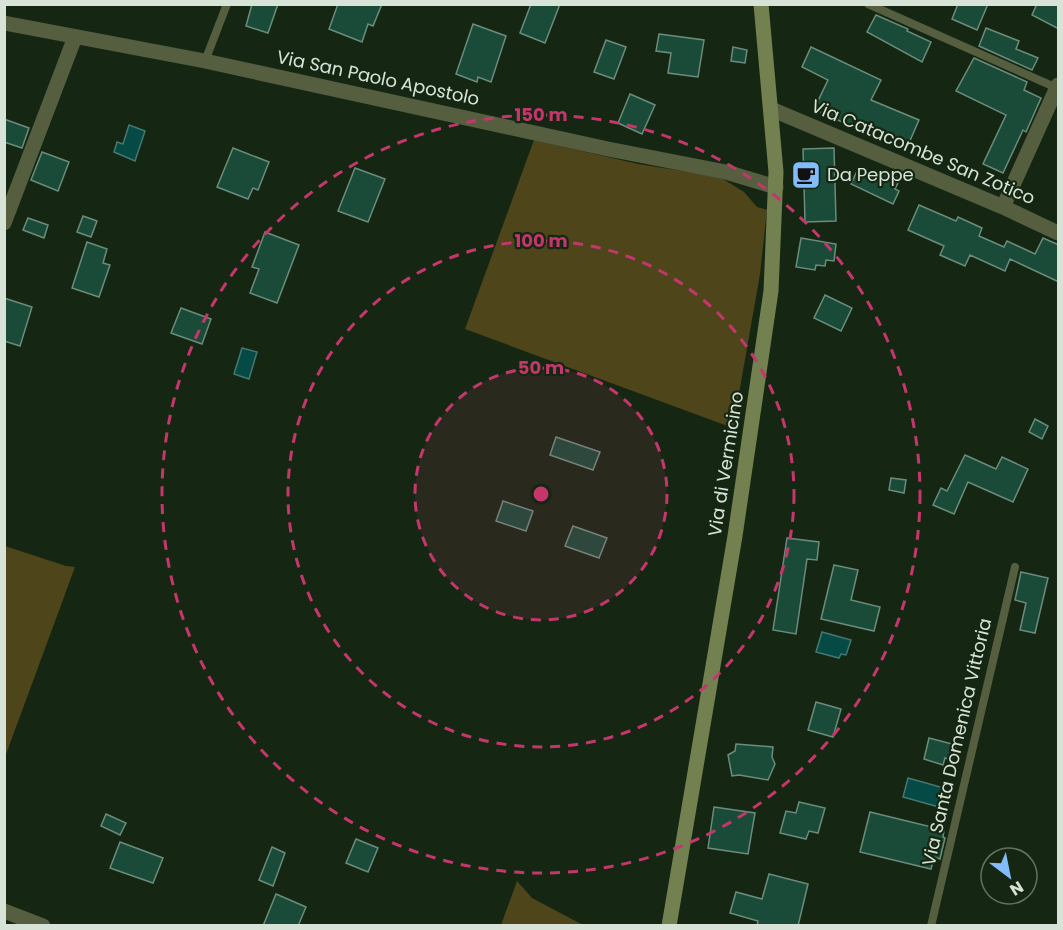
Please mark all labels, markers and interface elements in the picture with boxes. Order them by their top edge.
street label: Via San Paolo Apostolo [274,44,482,111]
street label: Via Catacombe San Zotico [807,93,1039,210]
text: 150 m [514,102,568,127]
cafe icon: Da Peppe [790,159,822,191]
place label: Da Peppe [827,162,914,187]
text: 100 m [514,228,568,253]
text: 50 m [518,355,564,380]
street label: Via di Vermicino [702,390,749,538]
centre of rings [531,484,551,504]
street label: Via Santa Domenica Vittoria [916,615,997,868]
north arrow [979,846,1039,906]
text: N [1005,875,1028,901]

